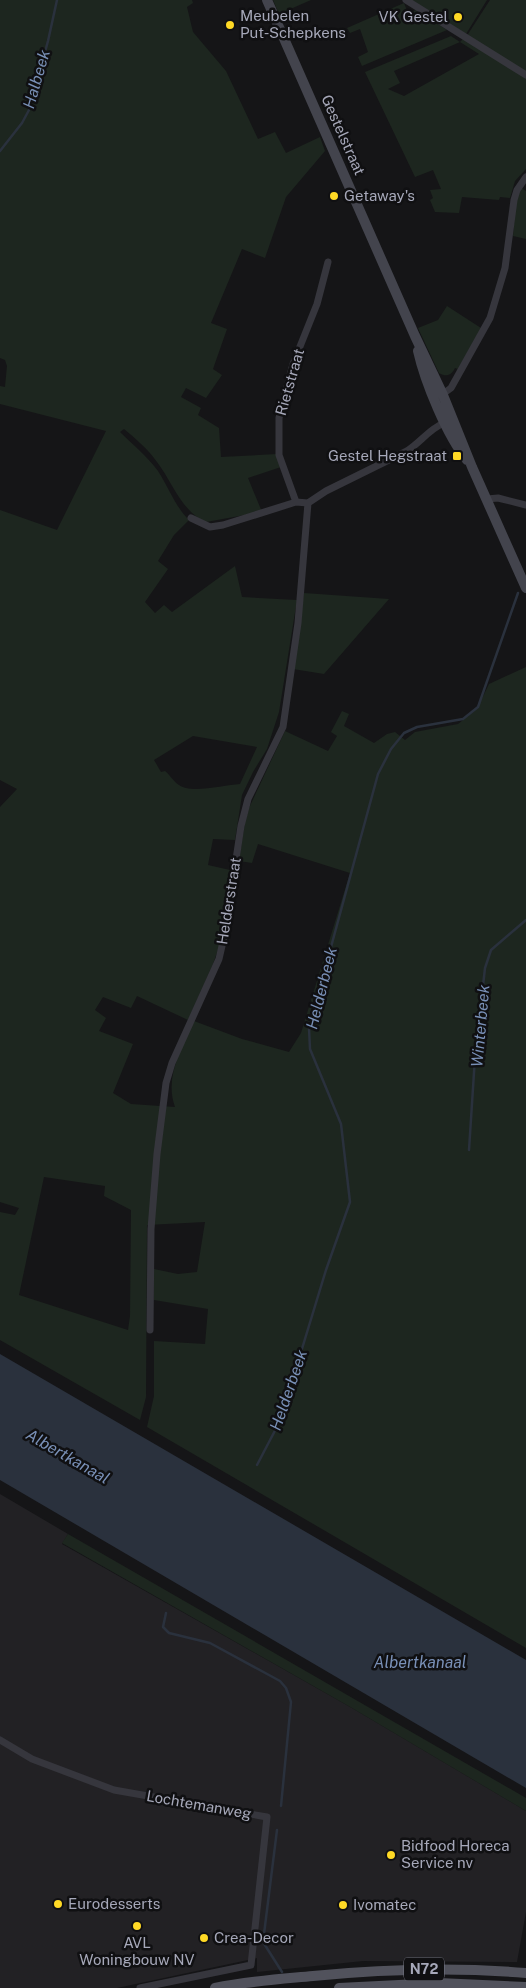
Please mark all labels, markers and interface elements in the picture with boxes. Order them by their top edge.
place label: Meubelen Put-Schepkens [240,7,346,41]
place label: VK Gestel [378,8,448,25]
marker: VK Gestel [452,11,464,23]
marker: Meubelen Put-Schepkens [224,19,236,31]
water label: Halbeek [19,47,54,111]
street label: Gestelstraat [318,92,369,178]
place label: Getaway's [344,187,415,204]
marker: Getaway's [328,190,340,202]
street label: Rietstraat [272,346,307,417]
place label: Gestel Hegstraat [328,447,447,464]
marker: Gestel Hegstraat [451,450,463,462]
street label: Helderstraat [213,856,244,946]
water label: Helderbeek [302,945,341,1031]
water label: Winterbeek [467,984,494,1068]
water label: Helderbeek [266,1347,311,1433]
water label: Albertkanaal [23,1425,113,1488]
water label: Albertkanaal [374,1653,466,1672]
street label: Lochtemanweg [145,1787,253,1822]
place label: Bidfood Horeca Service nv [401,1837,510,1871]
marker: Bidfood Horeca Service nv [385,1849,397,1861]
place label: Eurodesserts [68,1895,160,1912]
place label: Ivomatec [353,1896,416,1913]
marker: Eurodesserts [52,1898,64,1910]
marker: Ivomatec [337,1899,349,1911]
marker: AVL Woningbouw NV [131,1920,143,1932]
place label: Crea-Decor [214,1929,294,1946]
marker: Crea-Decor [198,1932,210,1944]
place label: AVL Woningbouw NV [79,1934,195,1968]
road number: N72 [404,1958,444,1980]

